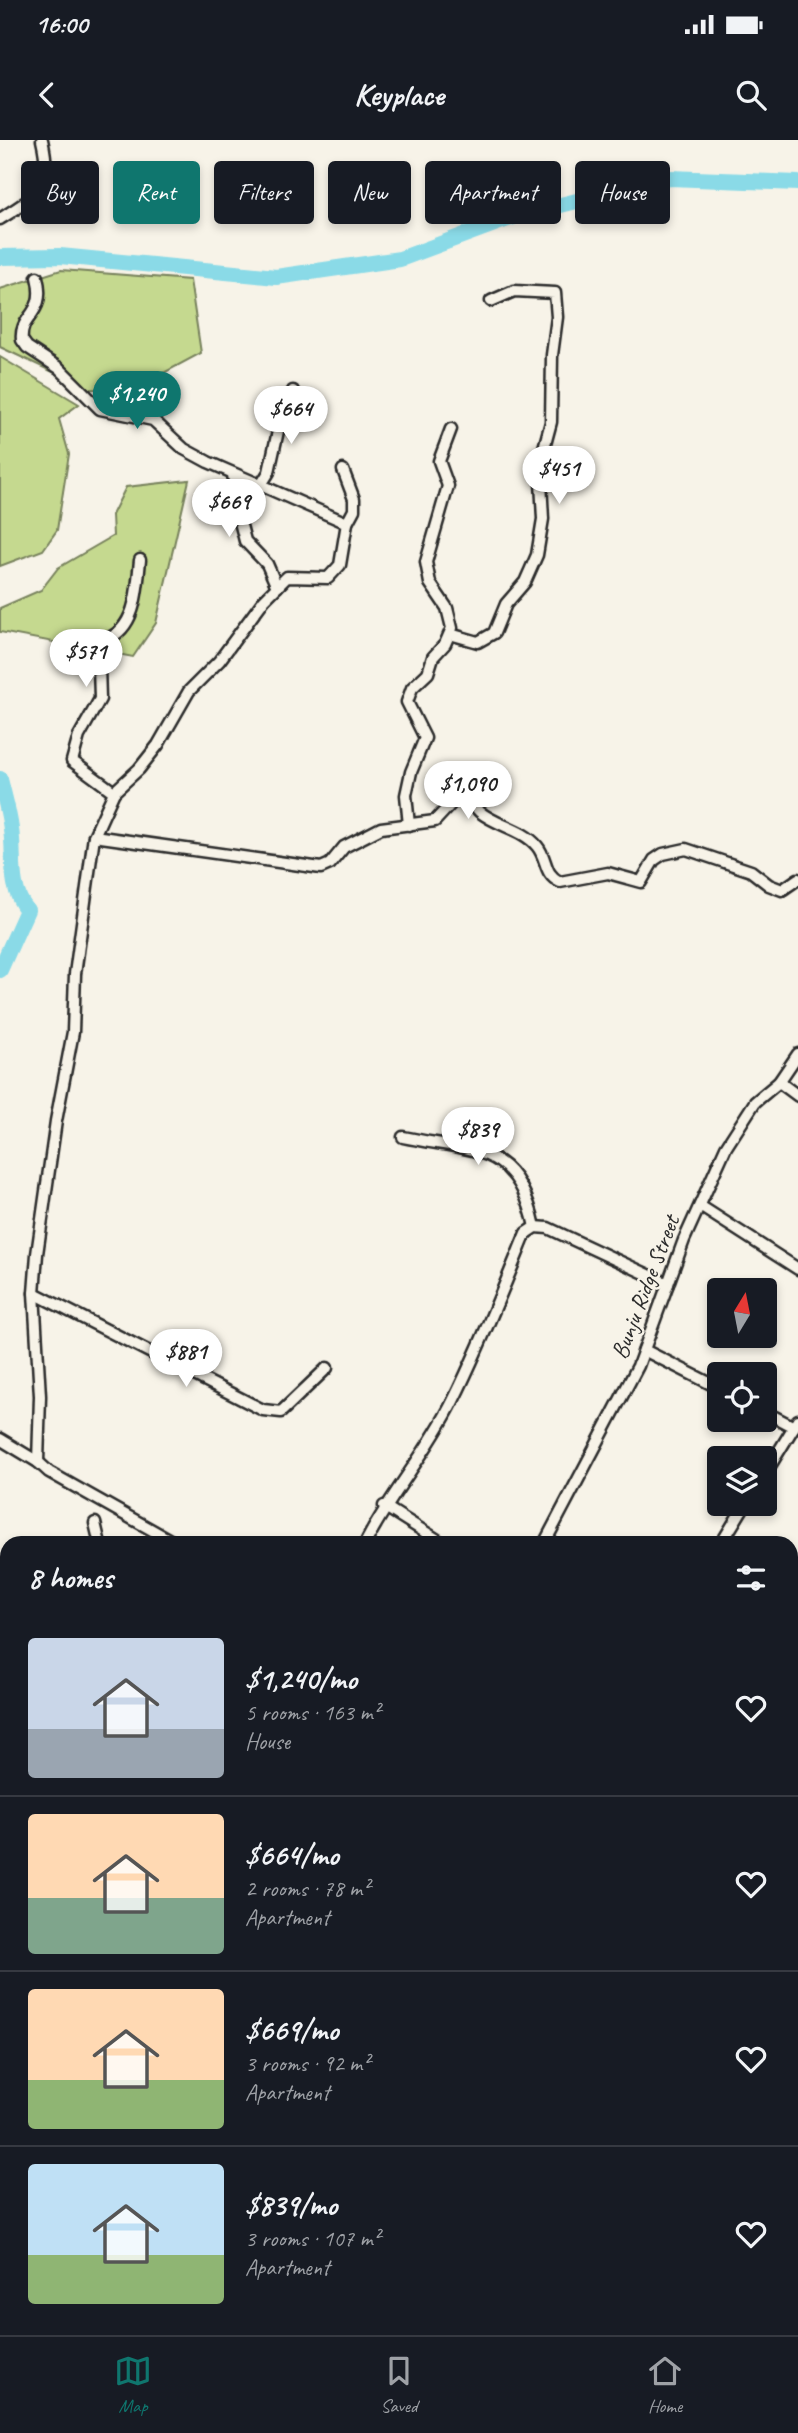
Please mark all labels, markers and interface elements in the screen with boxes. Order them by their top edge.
text: 16:00 [35,8,88,41]
text: Keyplace [354,74,444,115]
icon: back [28,76,66,114]
icon: search [732,76,770,114]
chip: Buy [21,161,99,224]
chip: Rent [113,161,200,224]
chip: Filters [214,161,314,224]
chip: New [328,161,411,224]
chip: Apartment [425,161,561,224]
chip: House [575,161,670,224]
pin: $1,240 [80,372,194,431]
text: $1,240 [109,379,165,408]
pin: $664 [250,386,332,446]
text: $664 [270,394,312,423]
pin: $451 [518,446,600,506]
text: $451 [538,454,580,483]
pin: $669 [188,480,270,539]
text: $669 [208,487,250,516]
pin: $571 [45,630,127,689]
text: $571 [66,637,106,666]
pin: $1,090 [411,762,525,821]
text: $1,090 [440,769,496,798]
pin: $839 [437,1108,519,1167]
text: $839 [457,1115,499,1144]
street label: Bunju Ridge Street [604,1209,687,1363]
north arrow [707,1278,777,1348]
map controls [707,1278,777,1516]
pin: $881 [145,1330,227,1389]
text: $881 [165,1337,207,1366]
button: locate [707,1362,777,1432]
button: layers [707,1446,777,1516]
text: 8 homes [28,1559,113,1597]
icon: filters [732,1559,770,1597]
text: $1,240/mo [245,1660,357,1698]
icon: home [84,1666,168,1750]
icon: heart [732,1689,770,1727]
text: 5 rooms · 163 m² [245,1698,380,1727]
text: House [245,1727,290,1756]
text: $664/mo [245,1836,339,1874]
icon: home [84,1842,168,1926]
icon: heart [732,1865,770,1903]
text: 2 rooms · 78 m² [245,1874,369,1903]
text: Apartment [245,1903,330,1932]
text: $669/mo [245,2011,338,2049]
icon: home [84,2017,168,2101]
icon: heart [732,2040,770,2078]
text: 3 rooms · 92 m² [245,2049,369,2078]
text: Apartment [245,2078,330,2107]
text: $839/mo [245,2186,337,2224]
icon: home [84,2192,168,2276]
icon: heart [732,2215,770,2253]
text: 3 rooms · 107 m² [245,2224,380,2253]
text: Apartment [245,2253,330,2282]
tab: Map [114,2352,152,2418]
tab: Saved [380,2352,418,2418]
tab: Home [646,2352,684,2418]

